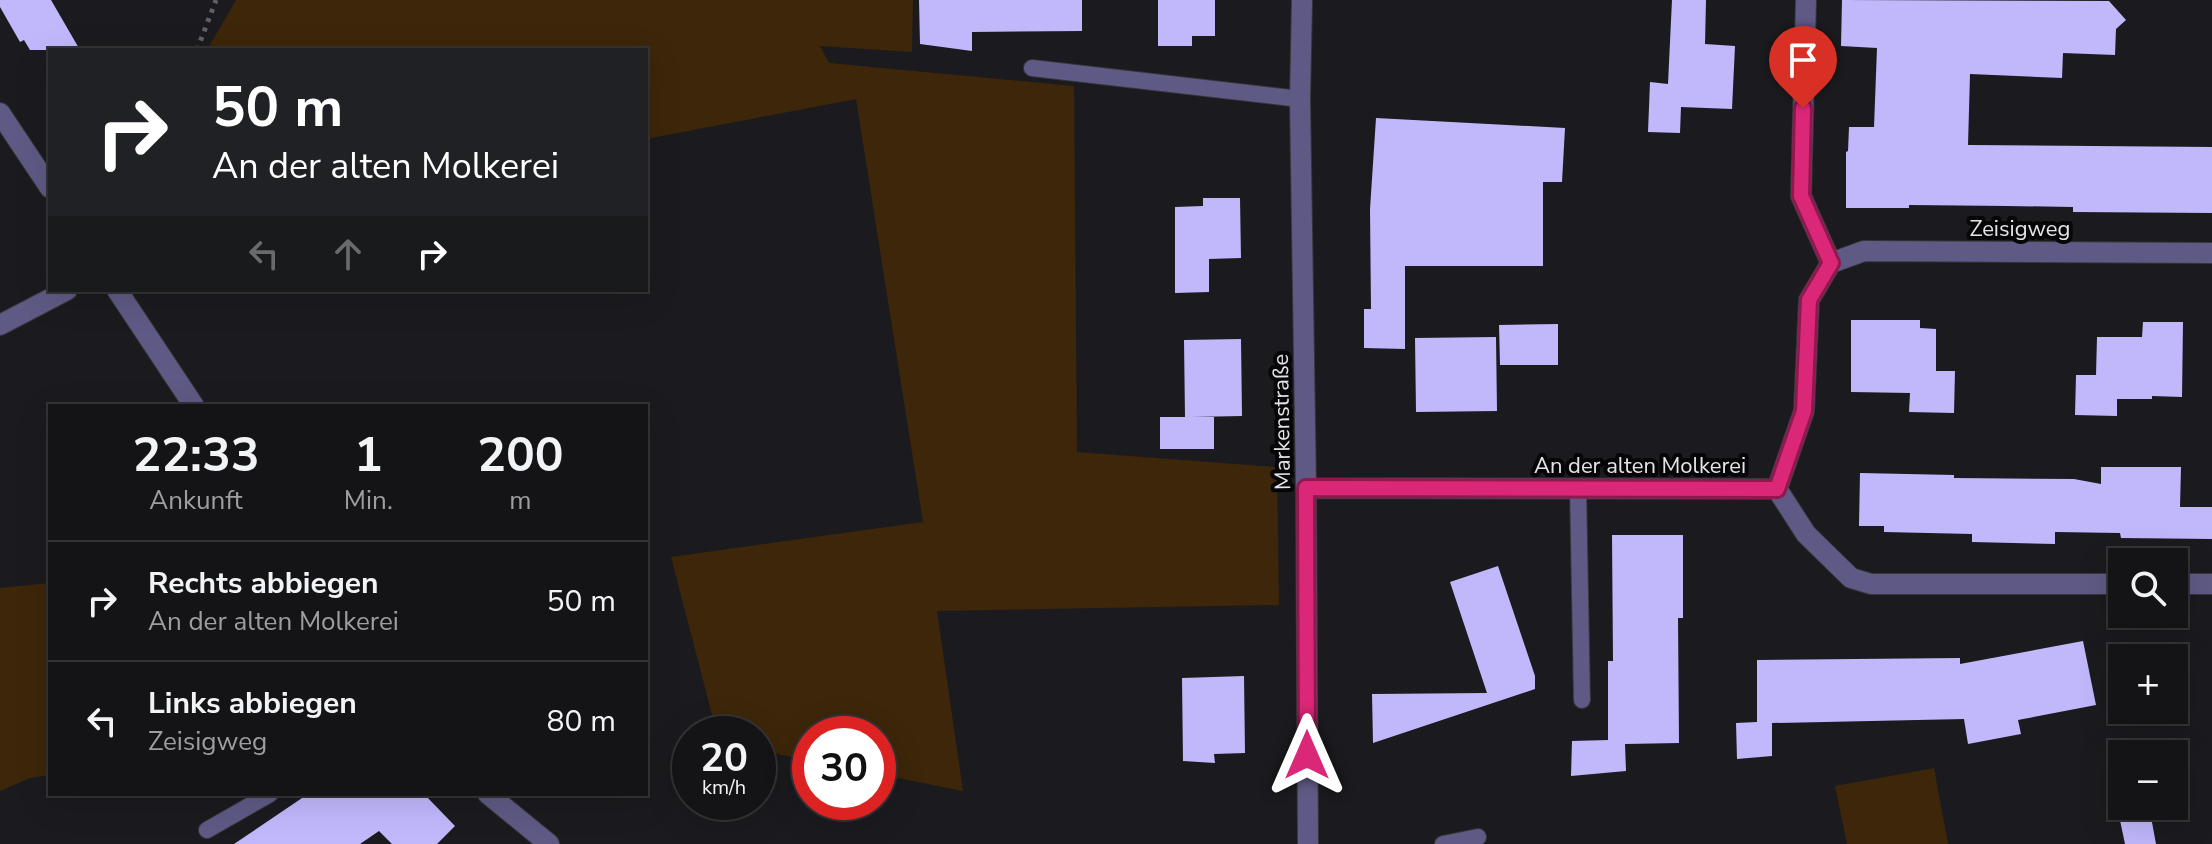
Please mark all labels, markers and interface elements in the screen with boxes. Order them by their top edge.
pin [1769,26,1837,108]
icon: arrive [1781,38,1825,82]
text: 50 m [212,69,343,146]
icon: right [80,80,184,184]
text: An der alten Molkerei [212,142,559,191]
street label: Zeisigweg [1970,214,2070,244]
icon: left [242,232,286,276]
icon: ahead [326,232,370,276]
icon: right [410,232,454,276]
street label: Markenstraße [1266,354,1298,490]
text: 22:33 [132,422,259,488]
text: 1 [354,422,383,488]
text: 200 [477,422,564,488]
street label: An der alten Molkerei [1534,451,1746,481]
text: Ankunft [149,483,243,518]
text: Min. [344,483,393,518]
text: m [509,483,532,518]
map controls [2108,548,2188,820]
button: search [2108,548,2188,628]
text: Rechts abbiegen [148,563,379,604]
icon: right [80,579,124,623]
text: 50 m [547,581,616,622]
text: An der alten Molkerei [148,604,399,639]
button: + [2108,644,2188,724]
text: Links abbiegen [148,683,357,724]
icon: left [80,699,124,743]
text: 80 m [547,701,616,742]
position arrow [1265,713,1349,797]
speed limit sign: 30 [792,716,896,820]
text: Zeisigweg [148,724,267,759]
text: 20 [700,731,748,785]
button: − [2108,740,2188,820]
text: km/h [702,774,746,801]

